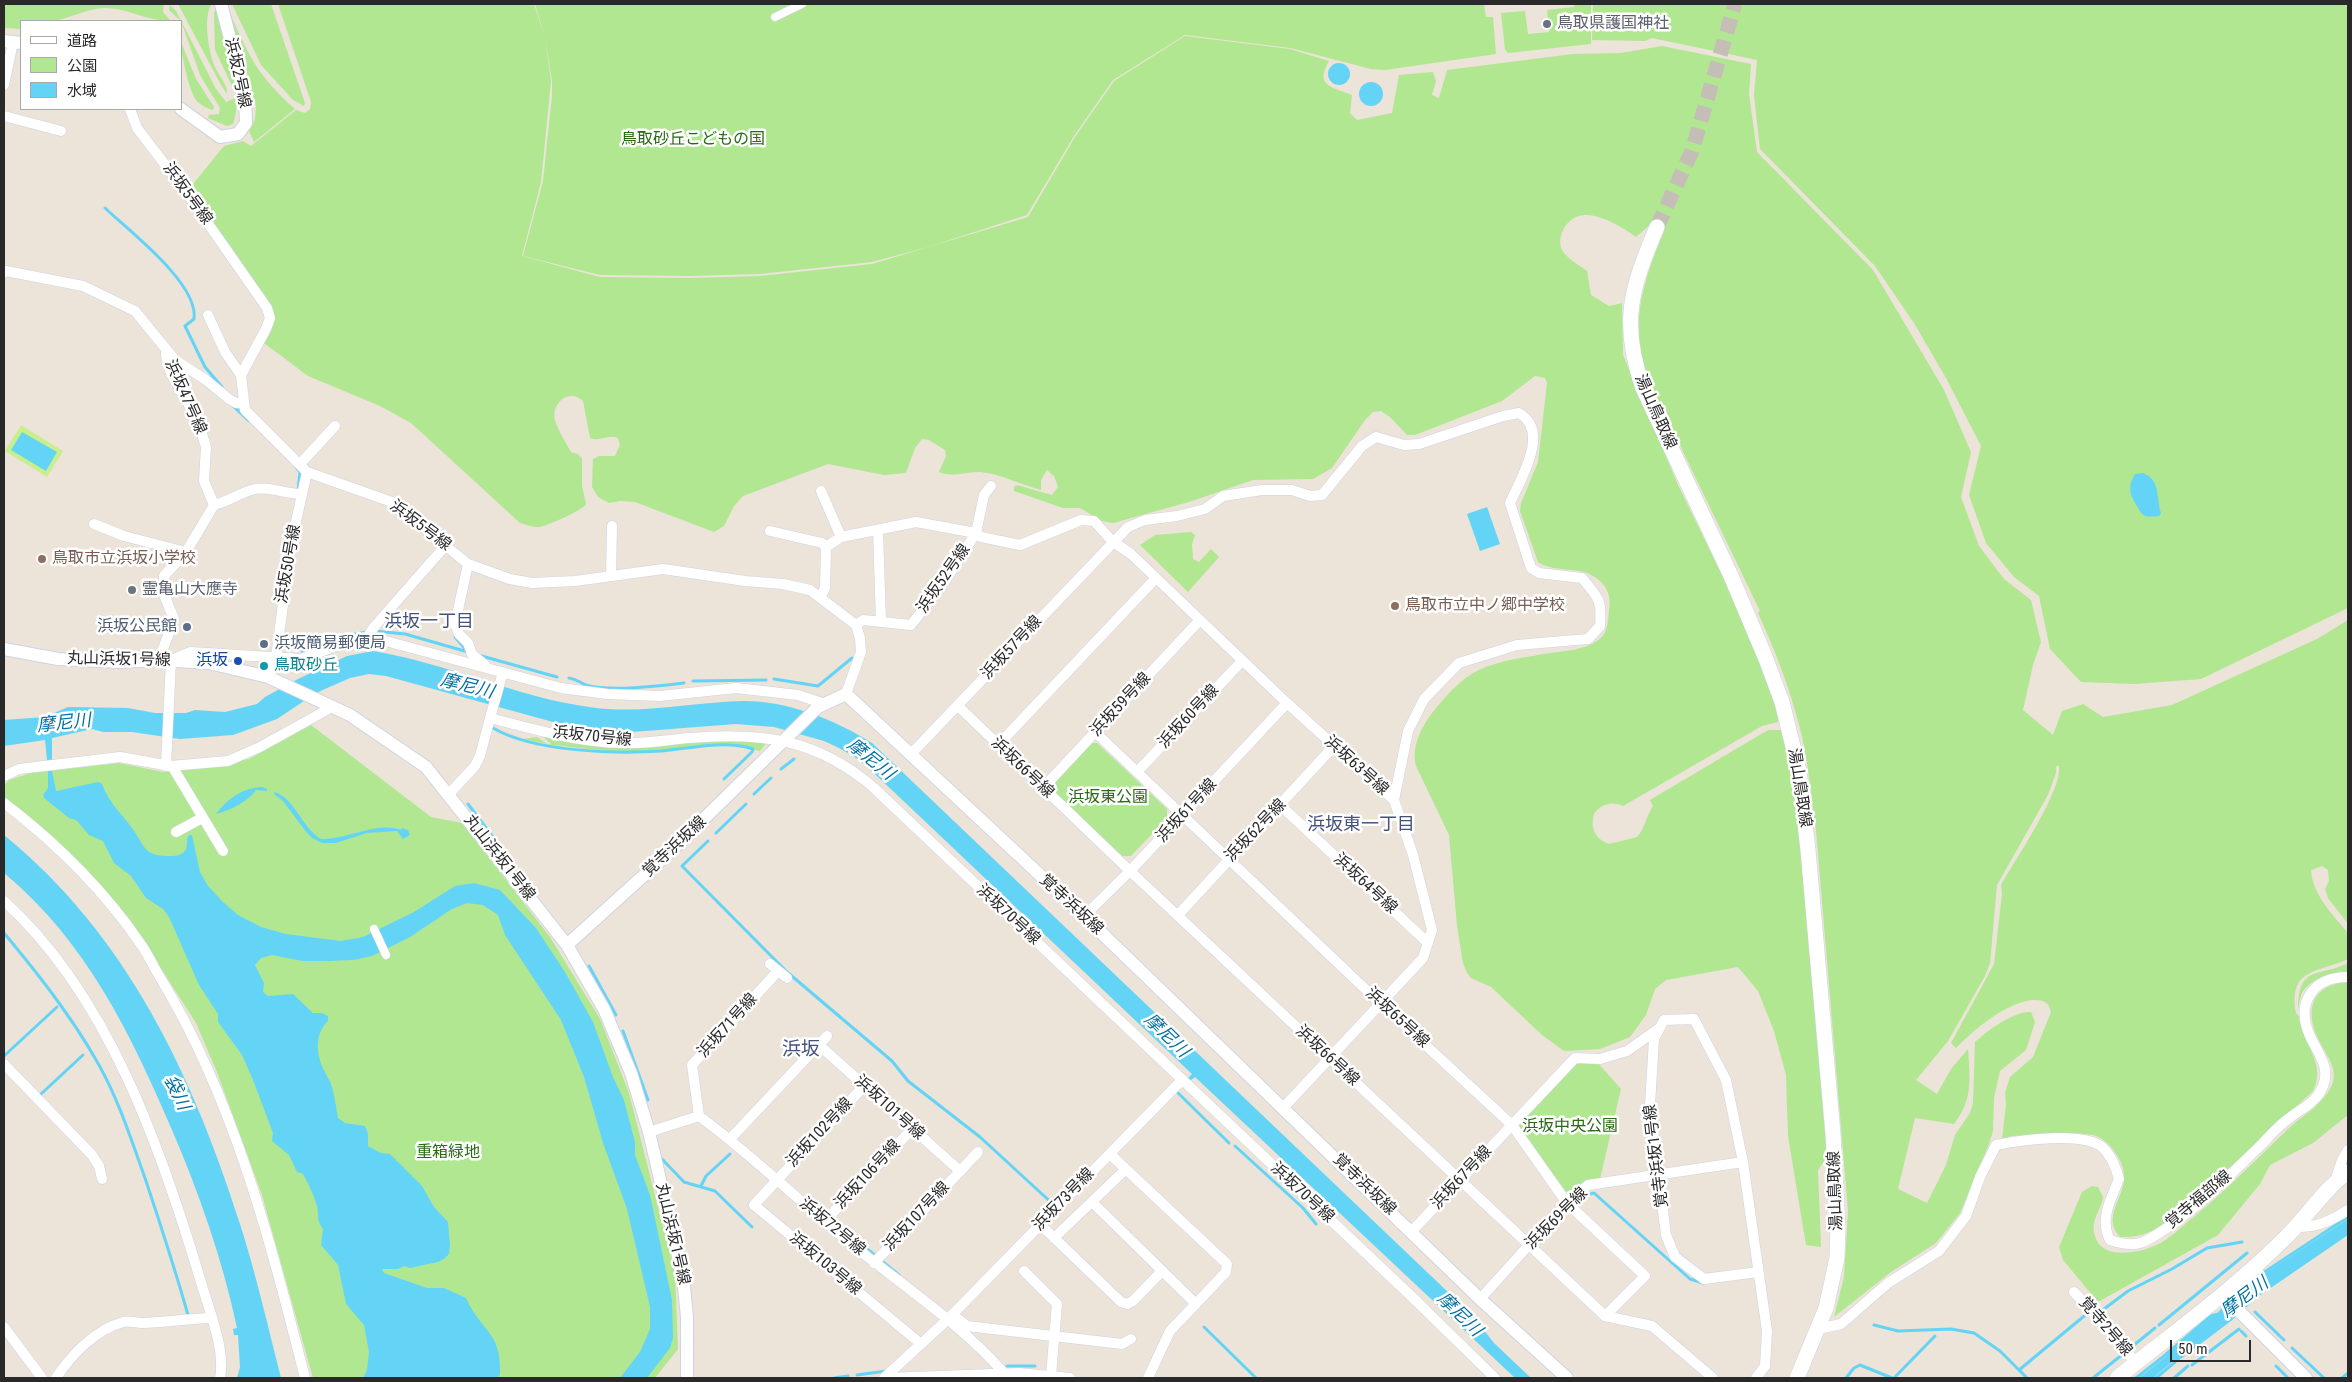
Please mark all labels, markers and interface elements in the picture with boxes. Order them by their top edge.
place label: 鳥取県護国神社 [1557,14,1669,34]
marker: 鳥取県護国神社 [1541,18,1553,30]
legend [20,20,182,110]
text: 道路 [67,32,97,50]
street label: 浜坂2号線 [220,36,254,110]
text: 公園 [67,57,97,75]
text: 水域 [67,82,97,100]
park label: 鳥取砂丘こどもの国 [621,130,765,150]
street label: 浜坂5号線 [158,159,216,229]
street label: 浜坂47号線 [160,357,210,437]
street label: 湯山鳥取線 [1630,372,1680,452]
street label: 浜坂5号線 [386,497,454,555]
street label: 浜坂50号線 [273,523,305,605]
street label: 浜坂52号線 [913,541,975,617]
place label: 鳥取市立浜坂小学校 [52,549,196,569]
marker: 鳥取市立浜坂小学校 [36,553,48,565]
place label: 霊亀山大應寺 [142,580,238,600]
marker: 霊亀山大應寺 [126,584,138,596]
place label: 鳥取市立中ノ郷中学校 [1405,596,1565,616]
marker: 鳥取市立中ノ郷中学校 [1389,600,1401,612]
district label: 浜坂一丁目 [384,611,474,633]
street label: 浜坂57号線 [978,612,1046,684]
place label: 浜坂公民館 [97,617,177,637]
marker: 浜坂公民館 [181,621,193,633]
place label: 浜坂簡易郵便局 [274,634,386,654]
marker: 浜坂簡易郵便局 [258,638,270,650]
street label: 丸山浜坂1号線 [67,649,171,671]
place label: 浜坂 [196,651,228,671]
marker: 浜坂 [232,655,244,667]
place label: 鳥取砂丘 [274,656,338,676]
marker: 鳥取砂丘 [258,660,270,672]
street label: 浜坂59号線 [1087,669,1155,741]
water label: 摩尼川 [438,670,496,704]
street label: 浜坂60号線 [1155,681,1223,753]
water label: 摩尼川 [36,710,92,738]
street label: 浜坂70号線 [551,723,633,751]
street label: 浜坂63号線 [1320,732,1392,800]
street label: 浜坂66号線 [987,733,1057,803]
water label: 摩尼川 [842,735,898,785]
street label: 湯山鳥取線 [1783,747,1815,829]
street label: 浜坂61号線 [1153,775,1221,847]
park label: 浜坂東公園 [1068,788,1148,808]
street label: 浜坂62号線 [1221,796,1291,866]
street label: 丸山浜坂1号線 [459,811,539,905]
street label: 覚寺浜坂線 [639,813,711,881]
district label: 浜坂東一丁目 [1307,814,1415,836]
street label: 浜坂64号線 [1329,850,1401,918]
street label: 覚寺浜坂線 [1035,871,1107,939]
street label: 浜坂70号線 [972,881,1044,949]
street label: 浜坂65号線 [1361,984,1433,1052]
street label: 浜坂71号線 [694,990,762,1062]
water label: 摩尼川 [1139,1009,1193,1063]
street label: 浜坂66号線 [1291,1022,1363,1090]
district label: 浜坂 [782,1039,820,1061]
water label: 袋川 [159,1072,193,1114]
street label: 浜坂101号線 [850,1072,928,1144]
street label: 浜坂102号線 [783,1094,857,1172]
street label: 覚寺浜坂1号線 [1641,1103,1673,1209]
park label: 浜坂中央公園 [1522,1117,1618,1137]
street label: 浜坂106号線 [831,1136,905,1214]
street label: 浜坂67号線 [1428,1142,1496,1214]
park label: 重箱緑地 [416,1143,480,1163]
street label: 覚寺浜坂線 [1329,1150,1399,1220]
street label: 湯山鳥取線 [1825,1151,1847,1231]
street label: 浜坂70号線 [1266,1159,1338,1227]
street label: 浜坂73号線 [1029,1165,1099,1235]
street label: 覚寺福部線 [2162,1167,2236,1233]
street label: 浜坂107号線 [880,1178,954,1256]
street label: 丸山浜坂1号線 [651,1181,693,1287]
street label: 浜坂69号線 [1522,1184,1592,1254]
street label: 浜坂72号線 [795,1194,869,1260]
street label: 浜坂103号線 [785,1228,865,1300]
water label: 摩尼川 [2217,1273,2273,1323]
water label: 摩尼川 [1432,1288,1486,1342]
street label: 覚寺2号線 [2074,1294,2136,1360]
scale bar [2172,1330,2253,1362]
text: 50 m [2178,1340,2208,1358]

